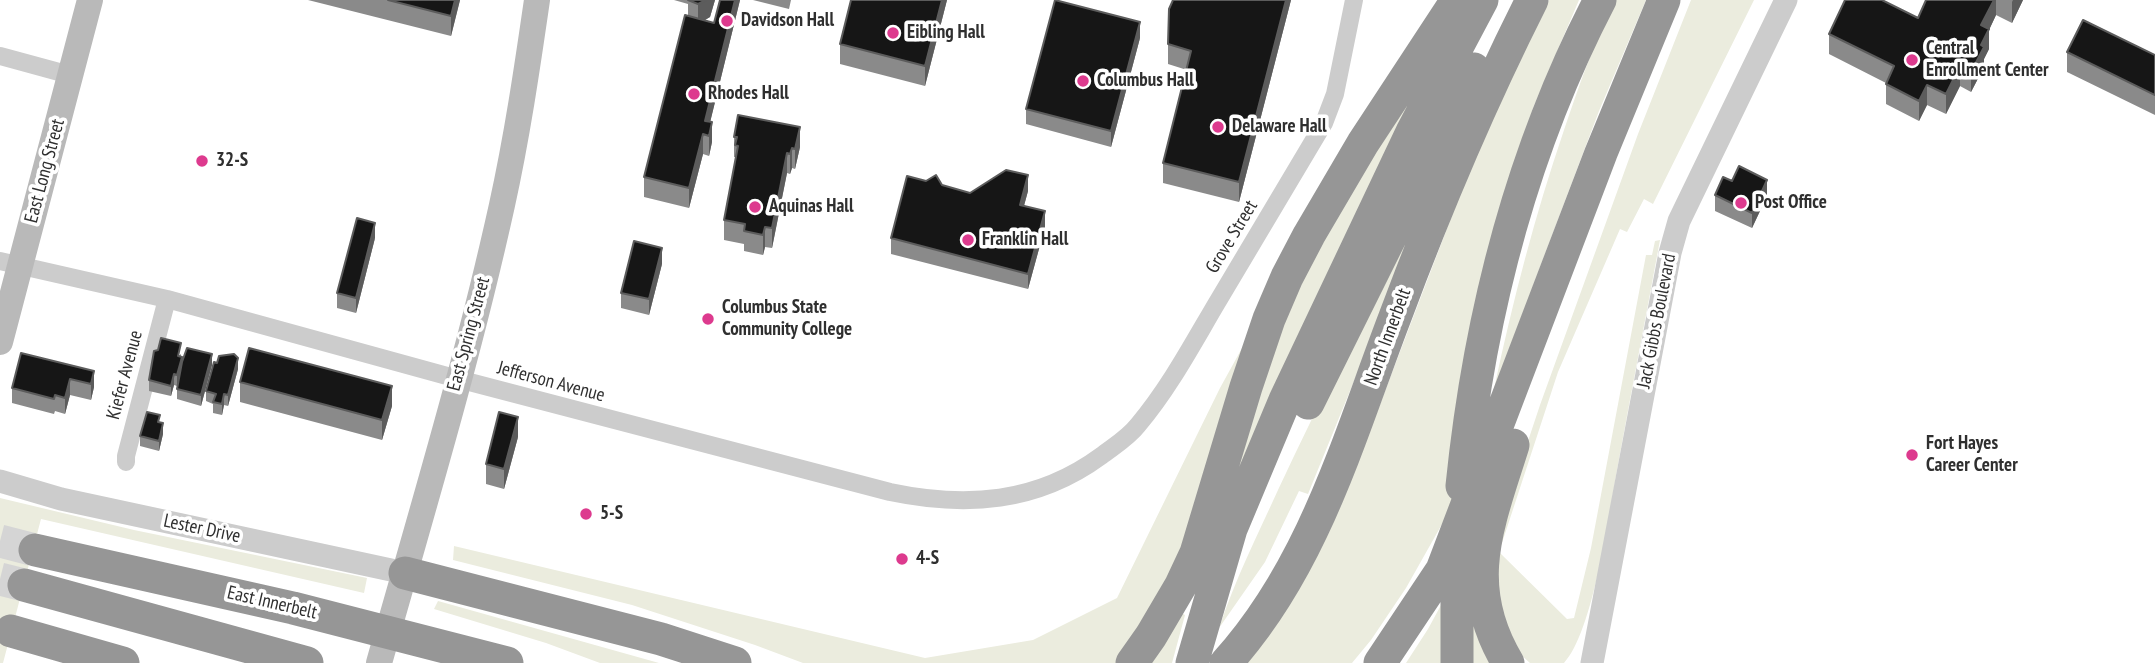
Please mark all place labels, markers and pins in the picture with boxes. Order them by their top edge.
place label: Davidson Hall [741,10,834,32]
marker: Davidson Hall [719,13,735,29]
place label: Eibling Hall [907,22,985,44]
marker: Eibling Hall [885,25,901,41]
place label: Central Enrollment Center [1926,38,2049,82]
marker: Central Enrollment Center [1904,52,1920,68]
place label: Columbus Hall [1097,70,1194,92]
marker: Columbus Hall [1075,73,1091,89]
place label: Rhodes Hall [708,83,789,105]
marker: Rhodes Hall [686,86,702,102]
place label: Delaware Hall [1232,116,1327,138]
marker: Delaware Hall [1210,119,1226,135]
place label: 32-S [216,150,248,172]
marker: 32-S [194,153,210,169]
place label: Post Office [1755,192,1827,214]
marker: Post Office [1733,195,1749,211]
place label: Aquinas Hall [769,196,854,218]
marker: Aquinas Hall [747,199,763,215]
place label: Franklin Hall [982,229,1068,251]
marker: Franklin Hall [960,232,976,248]
place label: Columbus State Community College [722,297,852,341]
marker: Columbus State Community College [700,311,716,327]
place label: Fort Hayes Career Center [1926,433,2018,477]
marker: Fort Hayes Career Center [1904,447,1920,463]
place label: 5-S [600,503,623,525]
marker: 5-S [578,506,594,522]
place label: 4-S [916,548,939,570]
marker: 4-S [894,551,910,567]

